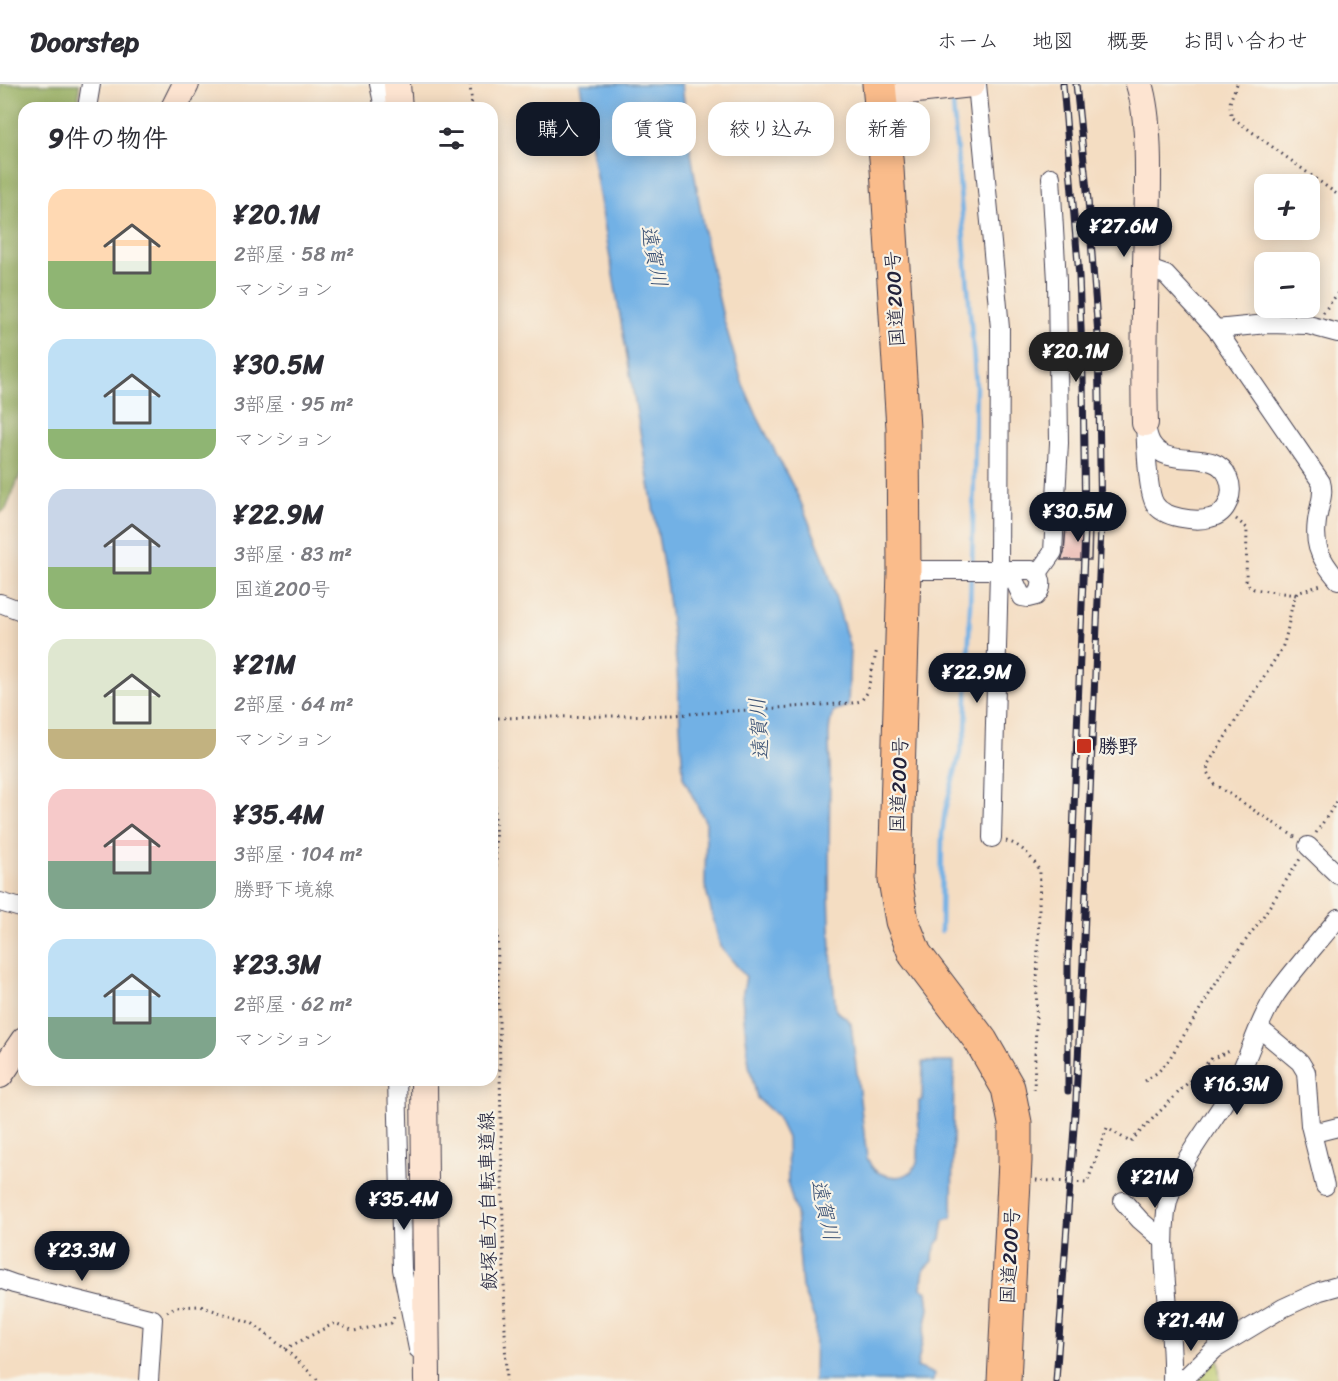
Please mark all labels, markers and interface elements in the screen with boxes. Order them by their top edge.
text: Doorstep [30,17,139,66]
text: ホーム [937,22,999,60]
text: 地図 [1032,22,1074,60]
text: 概要 [1107,22,1149,60]
text: お問い合わせ [1182,22,1308,60]
chip: 購入 [516,102,600,156]
chip: 賃貸 [612,102,696,156]
chip: 絞り込み [708,102,834,156]
chip: 新着 [846,102,930,156]
text: 9件の物件 [48,115,168,161]
icon: filters [435,122,468,155]
map controls [1254,174,1320,318]
button: + [1254,174,1320,240]
text: ¥20.1M [234,191,320,237]
pin: ¥27.6M [1075,207,1173,258]
text: ¥27.6M [1090,209,1158,244]
icon: home [96,213,168,285]
water label: 遠賀川 [629,221,679,291]
text: 2部屋 · 58 m² [234,237,354,272]
street label: 国道200号 [875,250,915,348]
button: − [1254,252,1320,318]
text: マンション [234,272,333,307]
pin: ¥20.1M [1027,332,1125,383]
text: ¥20.1M [1043,334,1109,369]
text: ¥30.5M [234,341,324,387]
icon: home [96,363,168,435]
text: 3部屋 · 95 m² [234,387,354,422]
text: マンション [234,422,333,457]
text: ¥22.9M [234,491,323,537]
pin: ¥30.5M [1029,492,1127,543]
text: ¥30.5M [1043,494,1113,529]
icon: home [96,513,168,585]
text: 3部屋 · 83 m² [234,537,352,572]
text: 国道200号 [234,572,331,607]
text: ¥21M [234,641,296,687]
pin: ¥22.9M [928,653,1026,704]
text: ¥22.9M [943,655,1011,690]
icon: home [96,663,168,735]
text: 2部屋 · 64 m² [234,687,354,722]
water label: 遠賀川 [738,696,780,762]
text: マンション [234,722,333,757]
place label: 勝野 [1098,729,1138,764]
street label: 国道200号 [880,736,918,834]
marker: 勝野 [1075,737,1093,755]
text: ¥35.4M [234,791,324,837]
icon: home [96,813,168,885]
text: 3部屋 · 104 m² [234,837,363,872]
text: 勝野下境線 [234,872,334,907]
text: ¥23.3M [234,941,321,987]
icon: home [96,963,168,1035]
text: 2部屋 · 62 m² [234,987,353,1022]
text: マンション [234,1022,333,1057]
pin: ¥16.3M [1188,1065,1286,1116]
text: ¥16.3M [1205,1067,1269,1102]
street label: 飯塚直方自転車道線 [469,1111,507,1291]
pin: ¥21M [1119,1158,1191,1209]
text: ¥21M [1131,1160,1179,1195]
water label: 遠賀川 [799,1175,851,1245]
pin: ¥35.4M [355,1180,453,1231]
text: ¥35.4M [369,1182,439,1217]
street label: 国道200号 [990,1207,1030,1305]
pin: ¥23.3M [33,1231,131,1282]
text: ¥23.3M [49,1233,115,1268]
pin: ¥21.4M [1142,1301,1240,1352]
text: ¥21.4M [1158,1303,1224,1338]

